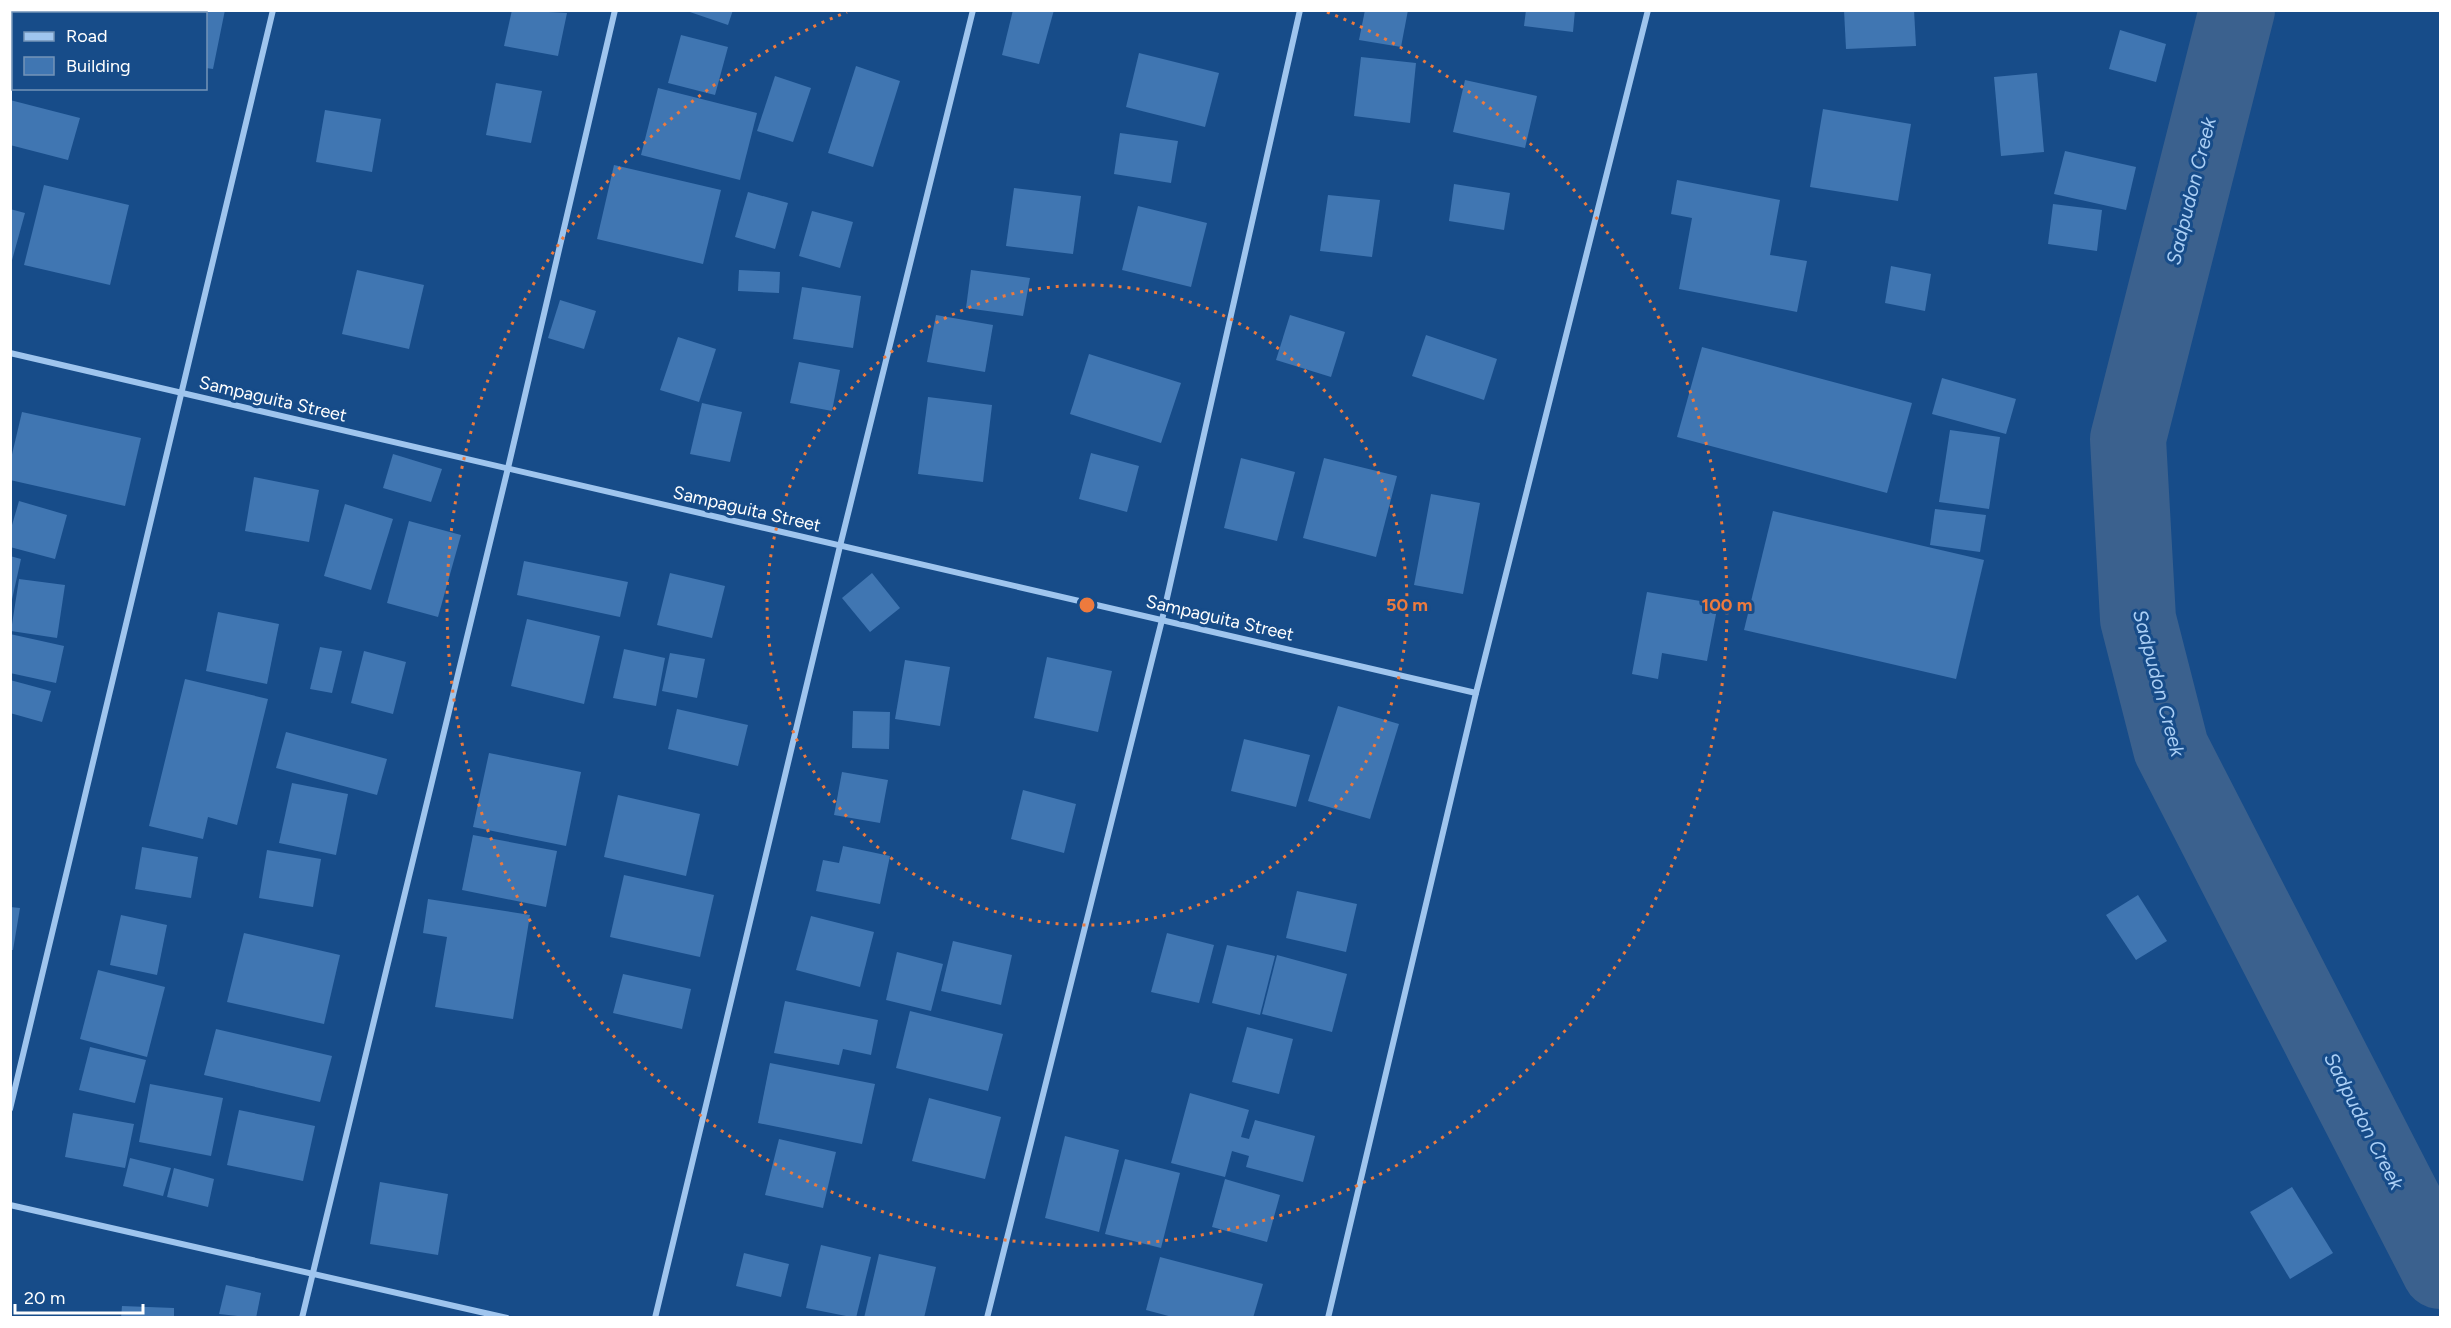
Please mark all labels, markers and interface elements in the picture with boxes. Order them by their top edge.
legend [12,12,207,90]
text: Road [66,25,107,47]
text: Building [66,55,131,77]
water label: Sadpudon Creek [2161,114,2221,267]
street label: Sampaguita Street [197,371,349,427]
street label: Sampaguita Street [671,481,823,537]
street label: Sampaguita Street [1144,590,1296,646]
text: 50 m [1386,594,1428,616]
text: 100 m [1702,594,1752,616]
centre of rings [1077,595,1097,615]
water label: Sadpudon Creek [2128,607,2190,760]
water label: Sadpudon Creek [2319,1048,2410,1195]
scale bar [15,1277,142,1315]
text: 20 m [24,1287,65,1309]

